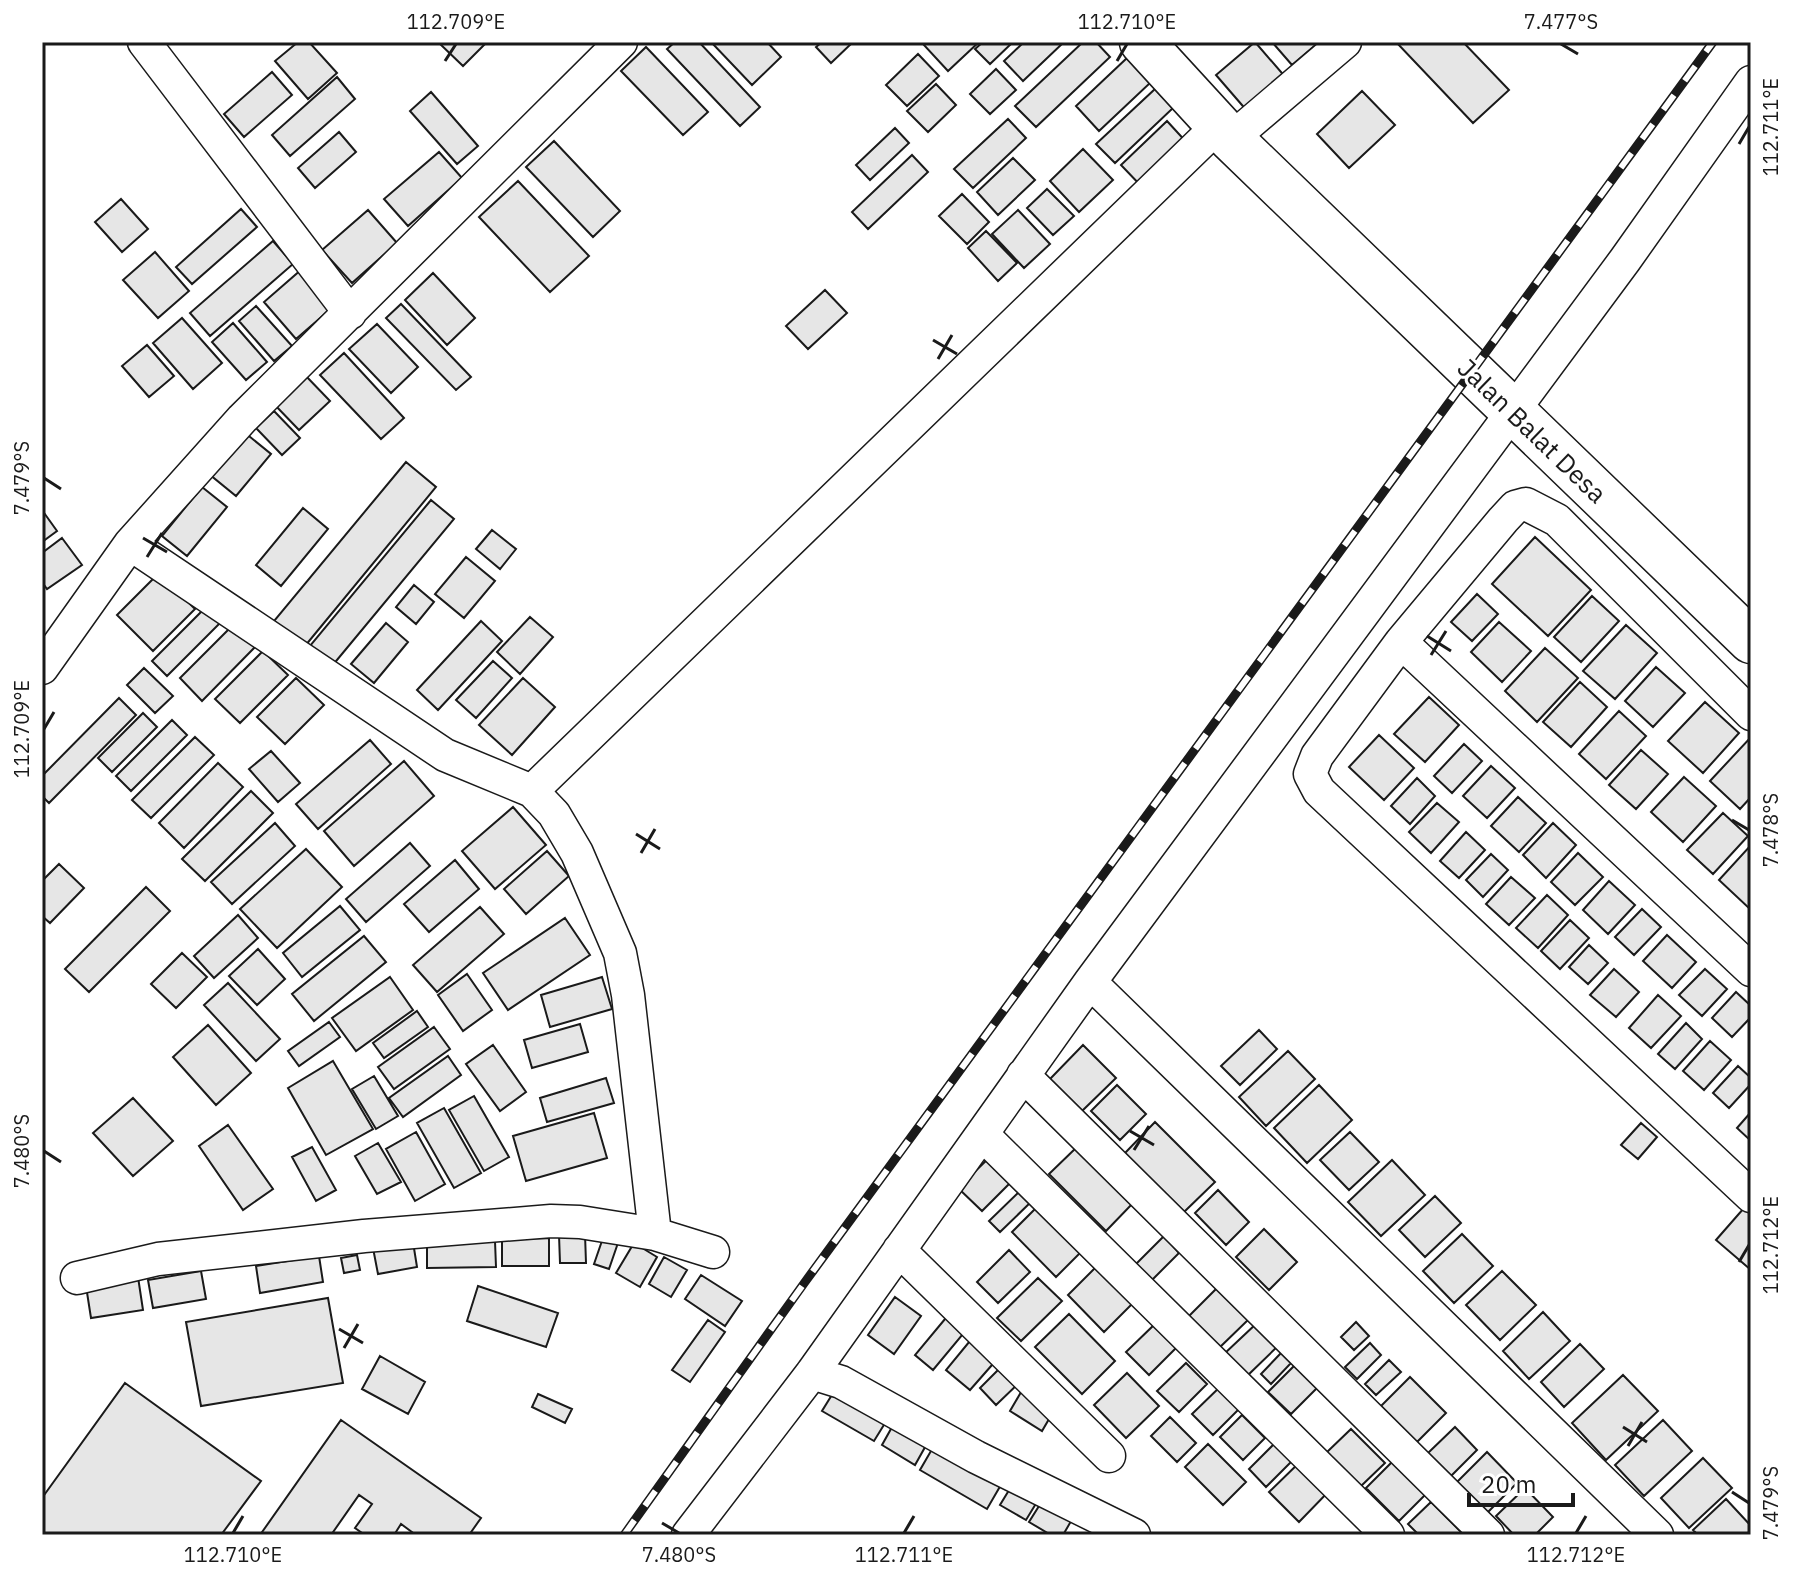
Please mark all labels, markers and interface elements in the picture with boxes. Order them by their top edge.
text: 112.709°E [407,8,505,35]
text: 112.710°E [1078,8,1176,35]
text: 7.477°S [1524,8,1598,35]
text: 112.711°E [1757,78,1784,176]
street label: Jalan Balat Desa [1451,351,1614,510]
text: 7.479°S [8,441,35,515]
text: 112.709°E [8,680,35,778]
text: 7.478°S [1757,793,1784,867]
text: 7.480°S [8,1114,35,1188]
text: 112.712°E [1757,1196,1784,1294]
scale bar [1469,1457,1573,1507]
text: 7.479°S [1757,1466,1784,1540]
text: 20 m [1481,1468,1536,1500]
text: 112.710°E [184,1541,282,1568]
text: 7.480°S [642,1541,716,1568]
text: 112.711°E [855,1541,953,1568]
text: 112.712°E [1527,1541,1625,1568]

